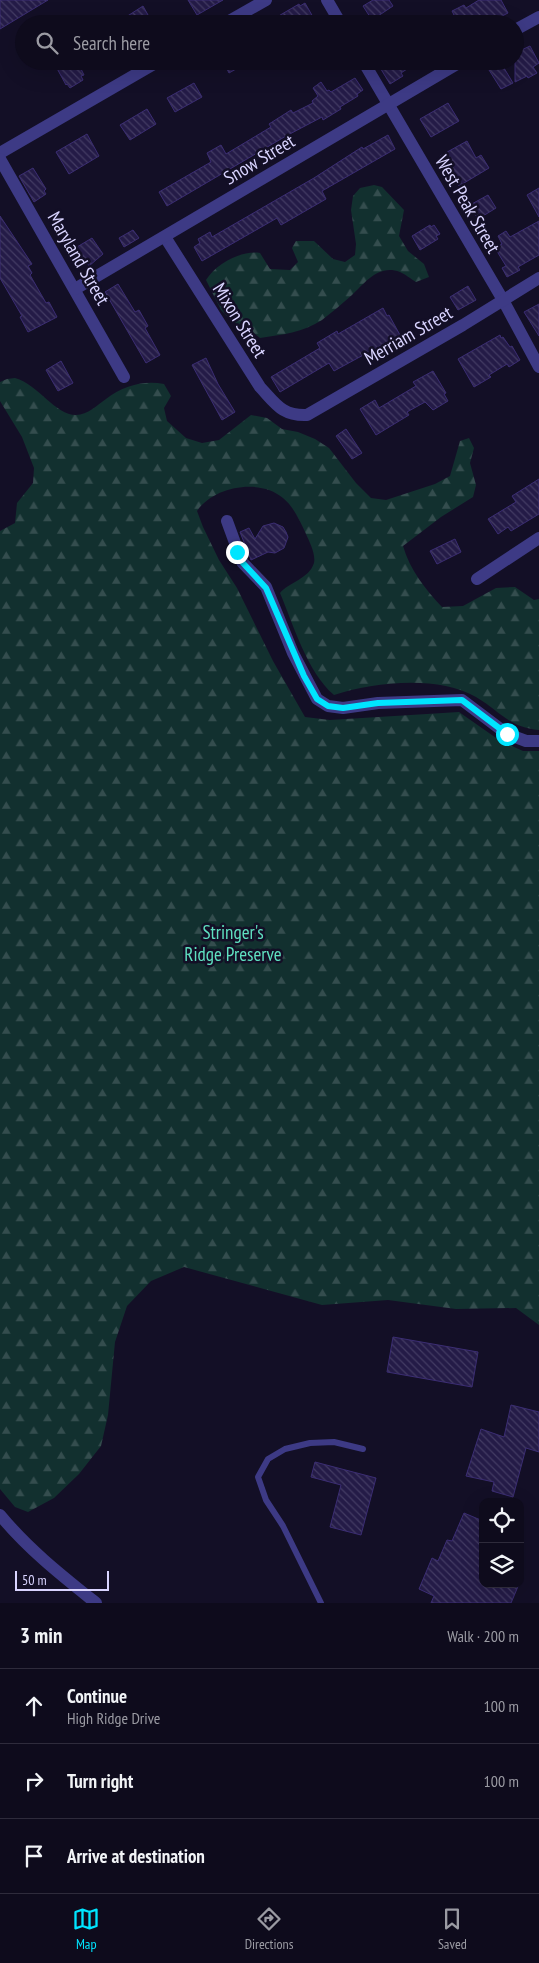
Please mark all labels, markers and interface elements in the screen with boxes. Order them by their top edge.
search box [15,15,524,70]
icon: search [33,29,61,57]
text: Search here [73,31,150,55]
street label: Snow Street [219,128,300,190]
street label: West Peak Street [430,151,506,258]
street label: Maryland Street [43,207,116,310]
street label: Mixon Street [208,278,273,362]
street label: Merriam Street [360,300,457,370]
route end [226,541,249,564]
route start [496,723,519,746]
park label: Stringer's Ridge Preserve [184,920,282,966]
map controls [479,1498,524,1588]
button: locate [479,1498,524,1543]
button: layers [479,1543,524,1588]
scale bar [15,1568,109,1591]
text: 50 m [22,1571,47,1589]
text: 3 min [20,1622,62,1649]
text: Walk · 200 m [447,1626,519,1646]
text: Continue [67,1684,127,1708]
icon: ahead [20,1692,48,1720]
text: 100 m [484,1696,519,1716]
text: High Ridge Drive [67,1708,160,1728]
icon: right [20,1767,48,1795]
text: Turn right [67,1769,133,1793]
text: 100 m [484,1771,519,1791]
icon: arrive [20,1842,48,1870]
text: Arrive at destination [67,1844,205,1868]
tab: Map [72,1905,100,1953]
tab: Directions [245,1905,293,1953]
tab: Saved [438,1905,467,1953]

